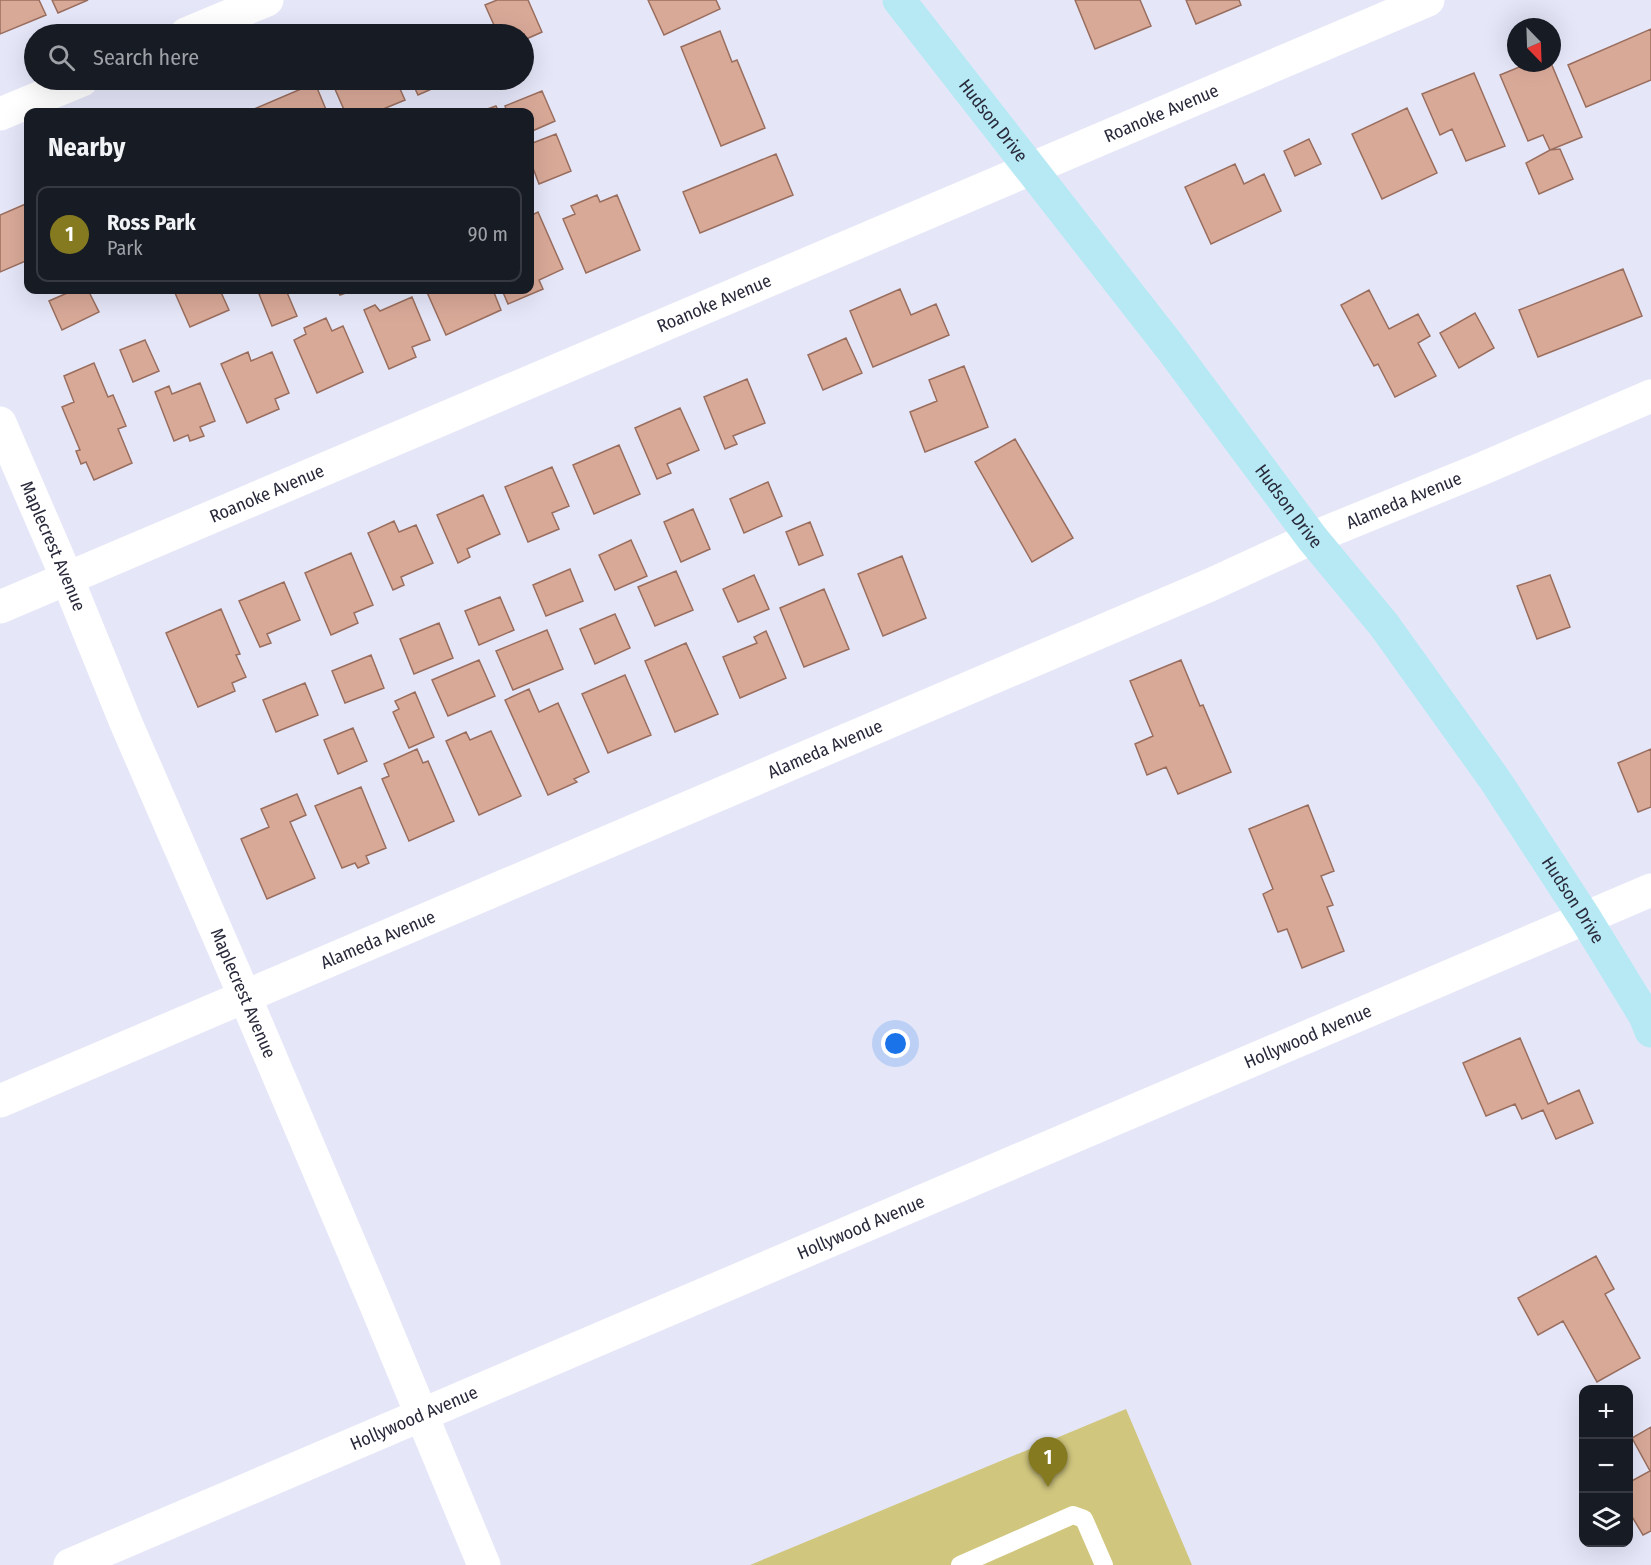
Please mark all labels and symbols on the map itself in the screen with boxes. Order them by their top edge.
north arrow [1507,18,1561,72]
street label: Hudson Drive [954,75,1032,166]
street label: Roanoke Avenue [1101,79,1222,147]
street label: Roanoke Avenue [654,269,775,337]
street label: Roanoke Avenue [206,459,328,528]
street label: Hudson Drive [1250,460,1327,553]
street label: Alameda Avenue [1343,467,1465,534]
street label: Maplecrest Avenue [15,478,90,614]
street label: Alameda Avenue [764,715,886,783]
street label: Hudson Drive [1537,852,1609,948]
street label: Alameda Avenue [317,906,439,974]
street label: Maplecrest Avenue [206,925,281,1062]
street label: Hollywood Avenue [1241,1000,1375,1073]
your location [881,1029,910,1058]
street label: Hollywood Avenue [794,1190,928,1264]
street label: Hollywood Avenue [347,1381,481,1455]
pin: 1 [1028,1438,1068,1487]

